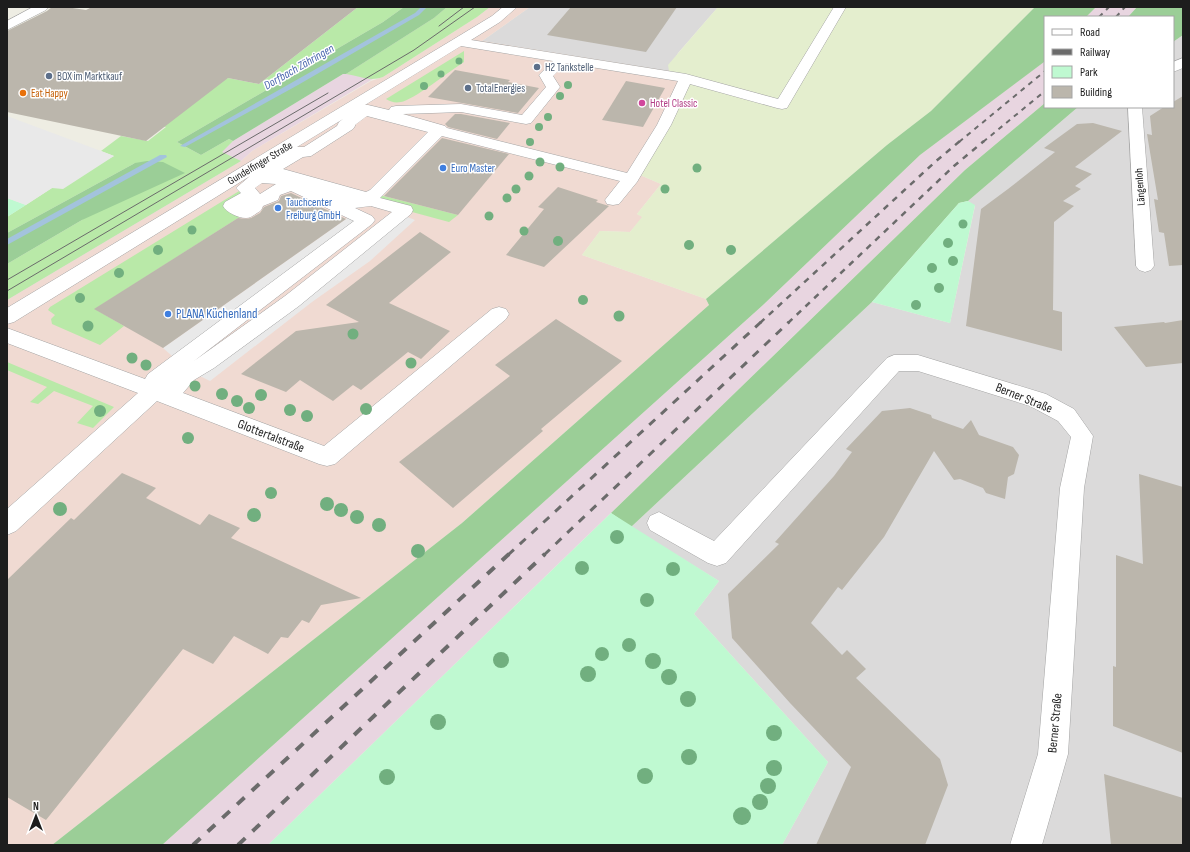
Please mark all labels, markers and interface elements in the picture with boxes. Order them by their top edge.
legend [1044,16,1174,108]
text: Road [1080,25,1100,40]
water label: Dorfbach Zähringen [261,41,337,93]
text: Railway [1080,45,1111,60]
place label: H2 Tankstelle [545,61,594,74]
marker: H2 Tankstelle [532,62,542,72]
text: Park [1080,65,1098,80]
place label: BOX im Marktkauf [57,70,123,83]
marker: BOX im Marktkauf [44,71,54,81]
place label: TotalEnergies [476,82,525,95]
marker: TotalEnergies [463,83,473,93]
text: Building [1080,85,1112,100]
place label: Eat Happy [31,87,69,100]
marker: Eat Happy [18,88,28,98]
place label: Hotel Classic [650,97,697,110]
marker: Hotel Classic [637,98,647,108]
street label: Gundelfinger Straße [225,139,295,187]
place label: Euro Master [451,162,495,175]
marker: Euro Master [438,163,448,173]
street label: Längenloh [1132,167,1148,206]
place label: Tauchcenter Freiburg GmbH [286,196,341,222]
marker: Tauchcenter Freiburg GmbH [273,203,283,213]
place label: PLANA Küchenland [176,306,257,322]
marker: PLANA Küchenland [163,309,173,319]
street label: Berner Straße [993,379,1055,417]
street label: Glottertalstraße [235,416,307,456]
street label: Berner Straße [1044,692,1066,754]
north arrow [16,796,56,836]
text: N [33,800,39,813]

